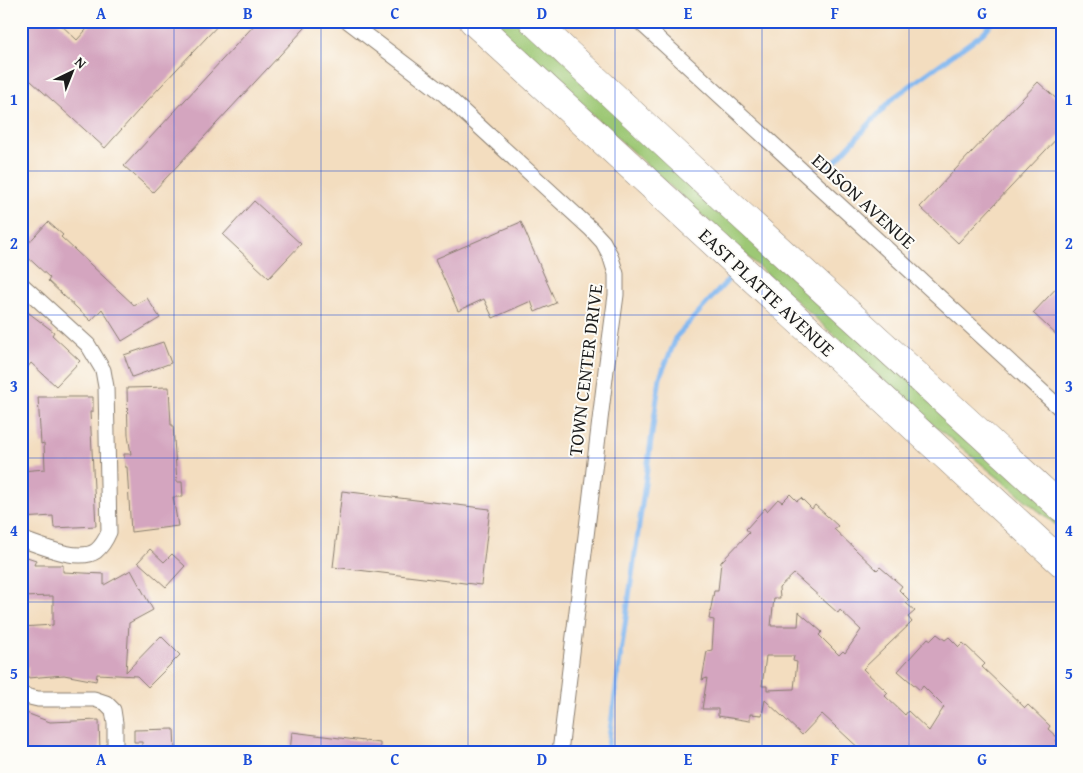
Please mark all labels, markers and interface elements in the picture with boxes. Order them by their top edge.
text: A [96,1,107,25]
text: B [243,1,253,25]
text: C [390,1,400,25]
text: D [537,1,547,25]
text: E [684,1,693,25]
text: F [831,1,839,25]
text: G [977,1,987,25]
north arrow [48,48,98,98]
text: N [71,52,92,73]
text: 1 [10,87,18,111]
text: 1 [1065,87,1073,111]
street label: EDISON AVENUE [806,147,922,256]
street label: EAST PLATTE AVENUE [693,221,842,363]
text: 2 [10,231,18,255]
text: 2 [1065,231,1073,255]
street label: TOWN CENTER DRIVE [561,282,609,458]
text: 3 [10,374,18,398]
text: 3 [1065,374,1073,398]
text: 4 [10,518,18,542]
text: 4 [1065,518,1073,542]
text: 5 [10,661,18,685]
text: 5 [1065,661,1073,685]
text: A [96,747,107,771]
text: B [243,747,253,771]
text: C [390,747,400,771]
text: D [537,747,547,771]
text: E [684,747,693,771]
text: F [831,747,839,771]
text: G [977,747,987,771]

